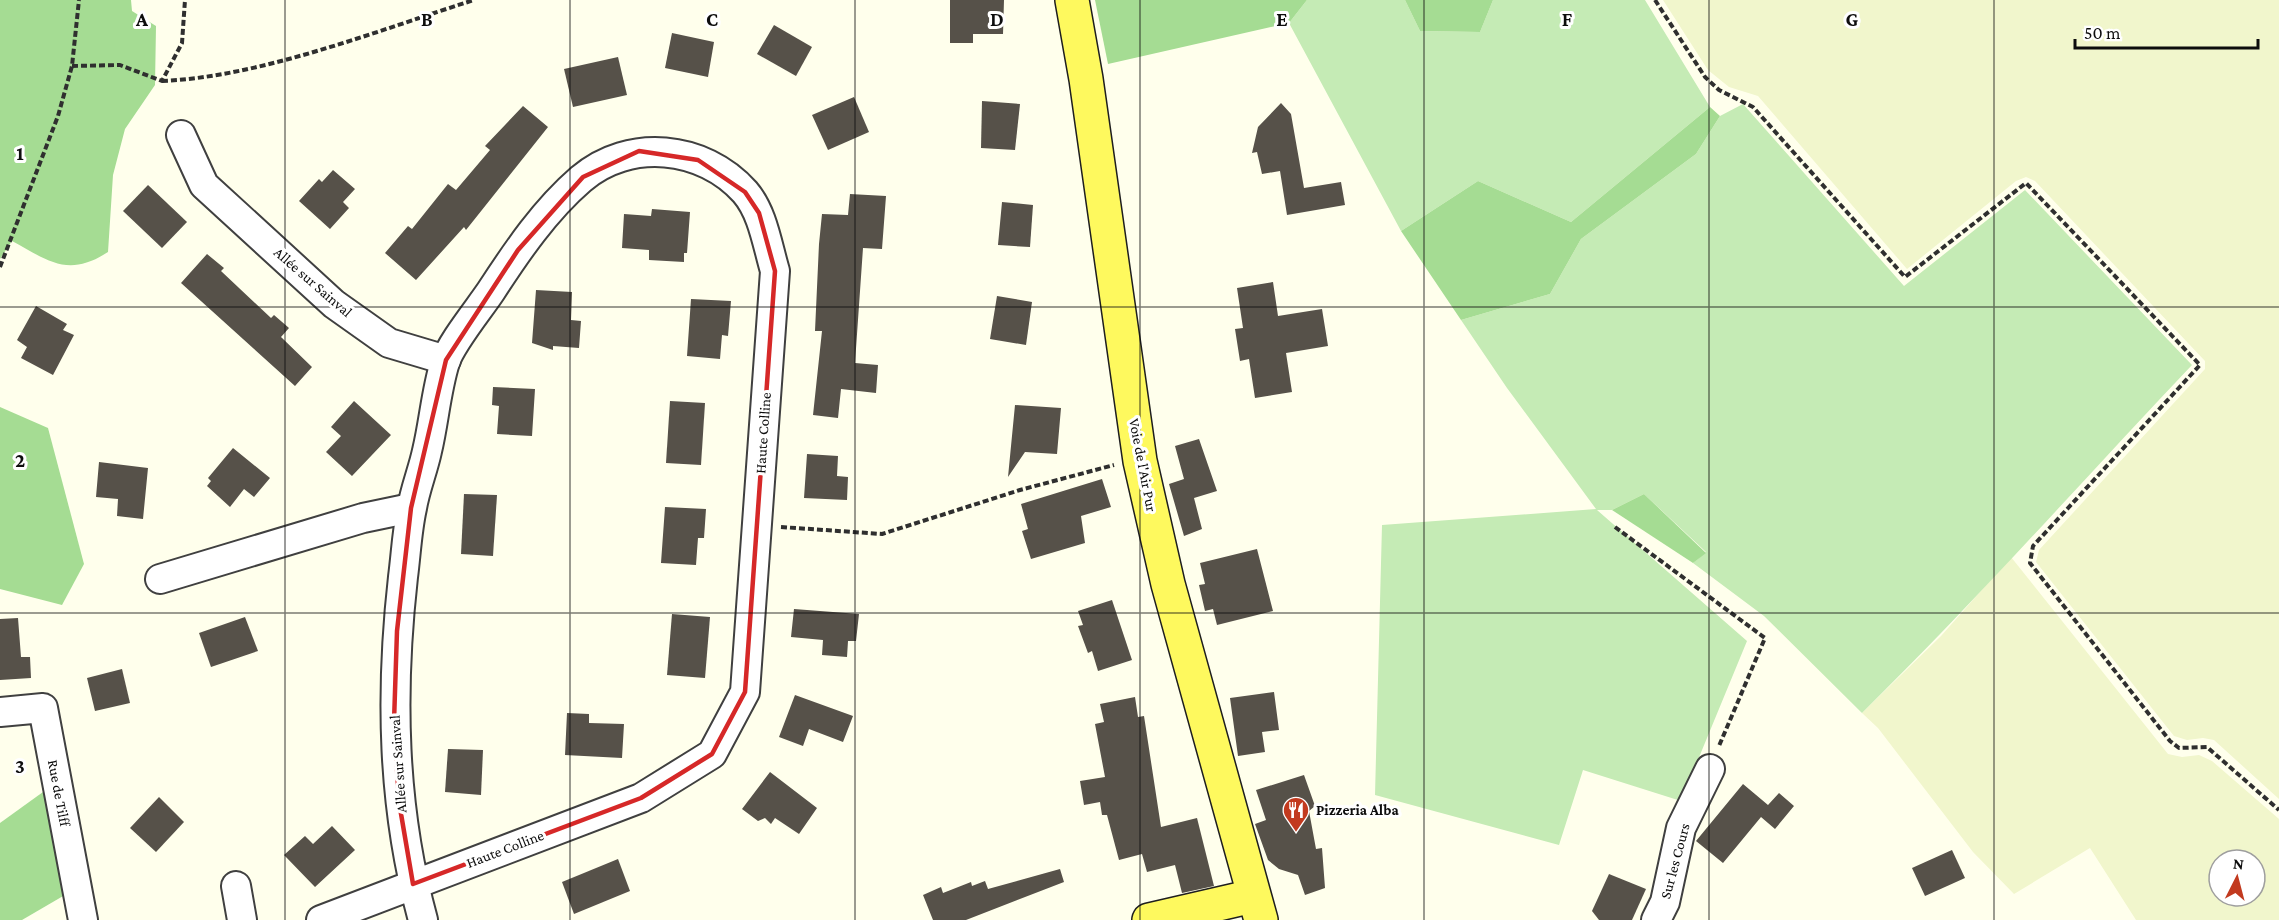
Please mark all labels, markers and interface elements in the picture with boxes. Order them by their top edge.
text: A [135,8,149,30]
text: B [421,8,433,30]
text: C [706,8,718,30]
text: D [990,8,1004,30]
text: E [1276,8,1288,30]
text: F [1562,8,1573,30]
text: G [1846,8,1859,30]
scale bar [2075,12,2258,50]
text: 50 m [2084,23,2121,43]
text: 1 [16,142,24,164]
street label: Allée sur Sainval [271,244,355,320]
street label: Haute Colline [752,391,774,474]
street label: Voie de l'Air Pur [1126,417,1160,514]
text: 2 [15,449,25,471]
street label: Allée sur Sainval [387,715,409,813]
text: 3 [15,755,25,777]
street label: Rue de Tilff [45,758,74,829]
restaurant icon: Pizzeria Alba [1281,795,1311,833]
place label: Pizzeria Alba [1316,802,1399,818]
street label: Sur les Cours [1657,821,1693,901]
street label: Haute Colline [464,827,546,871]
north arrow [2207,848,2267,908]
text: N [2232,855,2245,873]

